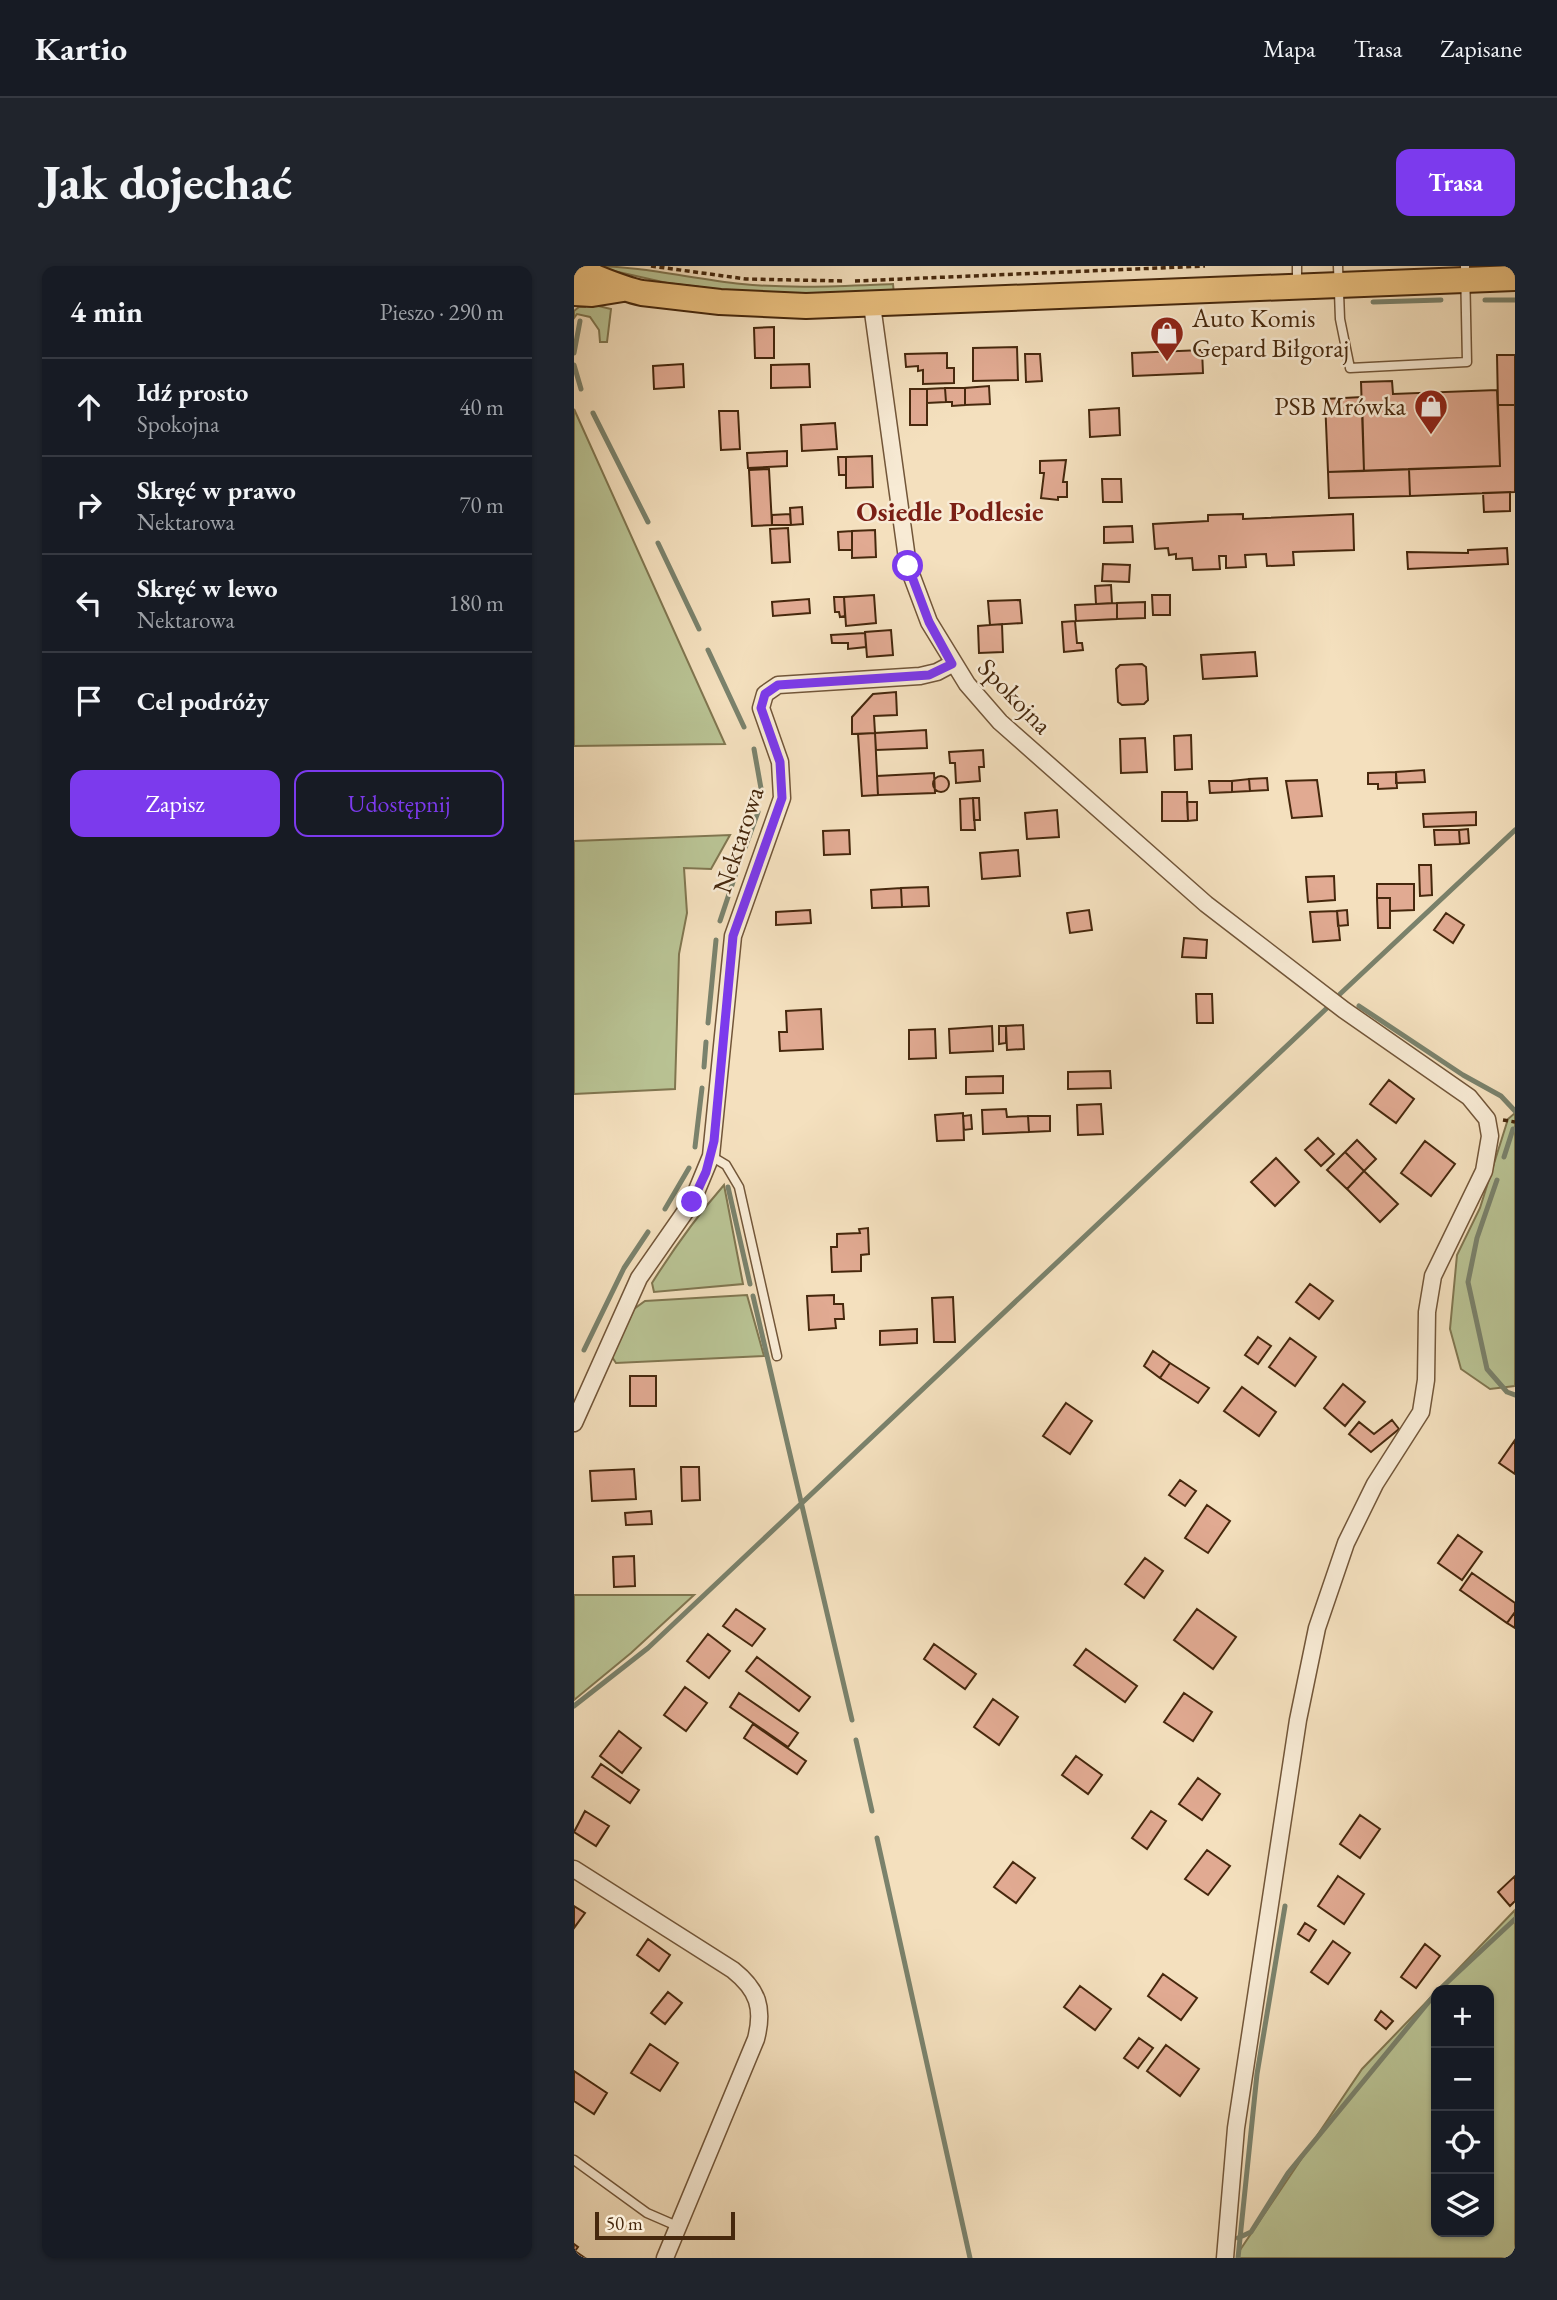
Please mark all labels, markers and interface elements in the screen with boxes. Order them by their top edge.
text: Kartio [35,27,127,70]
text: Mapa [1263,33,1316,64]
text: Trasa [1354,33,1402,64]
text: Zapisane [1440,33,1522,64]
button: Trasa [1396,149,1515,216]
text: Jak dojechać [42,150,292,214]
text: 4 min [70,292,143,331]
text: Pieszo · 290 m [380,297,504,327]
place label: Auto Komis Gepard Biłgoraj [1191,301,1349,365]
shop icon: Auto Komis Gepard Biłgoraj [1148,314,1186,363]
text: Idź prosto [137,375,248,409]
shop icon: PSB Mrówka [1412,387,1450,436]
icon: ahead [70,388,108,426]
place label: PSB Mrówka [1274,389,1407,423]
text: 40 m [459,392,504,422]
text: Spokojna [137,409,219,439]
text: Skręć w prawo [137,473,296,507]
icon: right [70,486,108,524]
text: 70 m [459,490,504,520]
district label: Osiedle Podlesie [856,493,1044,529]
text: Nektarowa [137,507,235,537]
route start [892,550,923,581]
text: Skręć w lewo [137,571,278,605]
icon: left [70,584,108,622]
text: 180 m [448,588,504,618]
text: Nektarowa [137,605,235,635]
street label: Spokojna [970,651,1060,742]
icon: arrive [70,682,108,720]
text: Cel podróży [137,684,269,718]
button: Zapisz [70,770,280,837]
button: Udostępnij [294,770,504,837]
street label: Nektarowa [705,782,771,898]
route end [676,1186,707,1217]
map controls [1431,1985,1494,2237]
button: + [1431,1985,1494,2048]
button: − [1431,2048,1494,2111]
button: locate [1431,2111,1494,2174]
button: layers [1431,2174,1494,2237]
scale bar [595,2209,735,2241]
text: 50 m [606,2211,643,2236]

